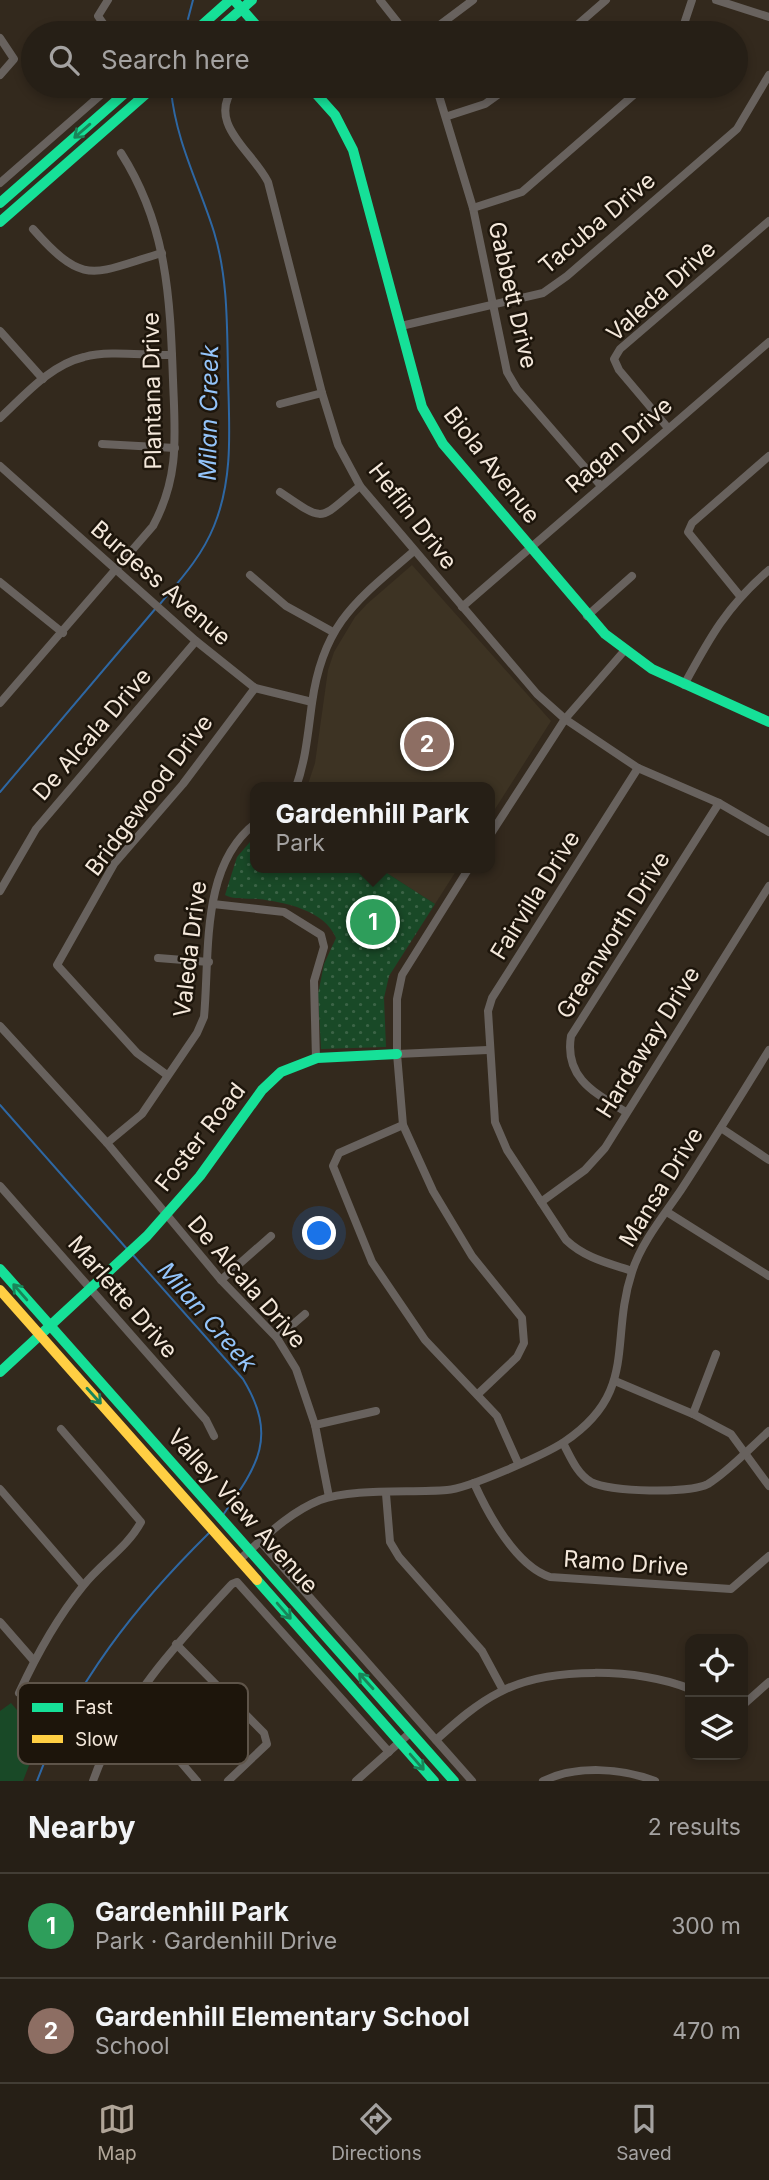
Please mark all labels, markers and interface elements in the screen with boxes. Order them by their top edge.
search box [21,21,748,98]
icon: search [45,41,83,79]
text: Search here [101,44,250,75]
one-way arrow [73,123,91,139]
street label: Tacuba Drive [533,166,661,280]
street label: Gabbett Drive [483,219,543,371]
street label: Valeda Drive [601,235,721,347]
street label: Plantana Drive [137,312,167,470]
water label: Milan Creek [193,344,224,481]
street label: Ragan Drive [560,391,678,499]
street label: Biola Avenue [438,401,546,529]
street label: Heflin Drive [363,457,463,575]
street label: Burgess Avenue [85,515,237,651]
street label: De Alcala Drive [27,662,157,806]
street label: Bridgewood Drive [79,709,219,881]
pin: 2 [404,718,450,770]
popup [250,782,495,873]
text: Gardenhill Park [276,798,469,829]
street label: Fairvilla Drive [484,825,586,965]
text: Park [276,829,325,857]
street label: Greenworth Drive [550,846,676,1024]
street label: Valeda Drive [168,879,212,1019]
pin: 1 [350,896,396,948]
street label: Hardaway Drive [590,961,706,1123]
street label: Foster Road [149,1077,251,1197]
street label: Mansa Drive [613,1122,709,1252]
street label: De Alcala Drive [182,1210,312,1354]
your location [302,1216,336,1250]
street label: Marlette Drive [62,1230,184,1364]
water label: Milan Creek [152,1256,263,1378]
one-way arrow [12,1284,29,1301]
one-way arrow [86,1387,102,1405]
street label: Valley View Avenue [162,1423,324,1599]
street label: Ramo Drive [563,1545,689,1581]
one-way arrow [276,1602,292,1620]
map controls [685,1634,748,1760]
button: locate [685,1634,748,1697]
one-way arrow [358,1672,374,1690]
legend [18,1683,248,1764]
text: Fast [75,1696,113,1719]
button: layers [685,1697,748,1760]
text: Slow [75,1728,118,1751]
one-way arrow [409,1752,425,1770]
text: Nearby [28,1809,136,1845]
text: 2 results [648,1813,741,1841]
text: Gardenhill Park [95,1896,289,1927]
text: 1 [46,1912,56,1940]
text: 300 m [671,1912,741,1940]
text: Park · Gardenhill Drive [95,1927,337,1955]
text: Gardenhill Elementary School [95,2001,470,2032]
text: 2 [44,2017,58,2045]
text: 470 m [672,2017,741,2045]
text: School [95,2032,170,2060]
tab: Map [97,2100,137,2165]
tab: Directions [331,2100,422,2165]
tab: Saved [616,2100,672,2165]

